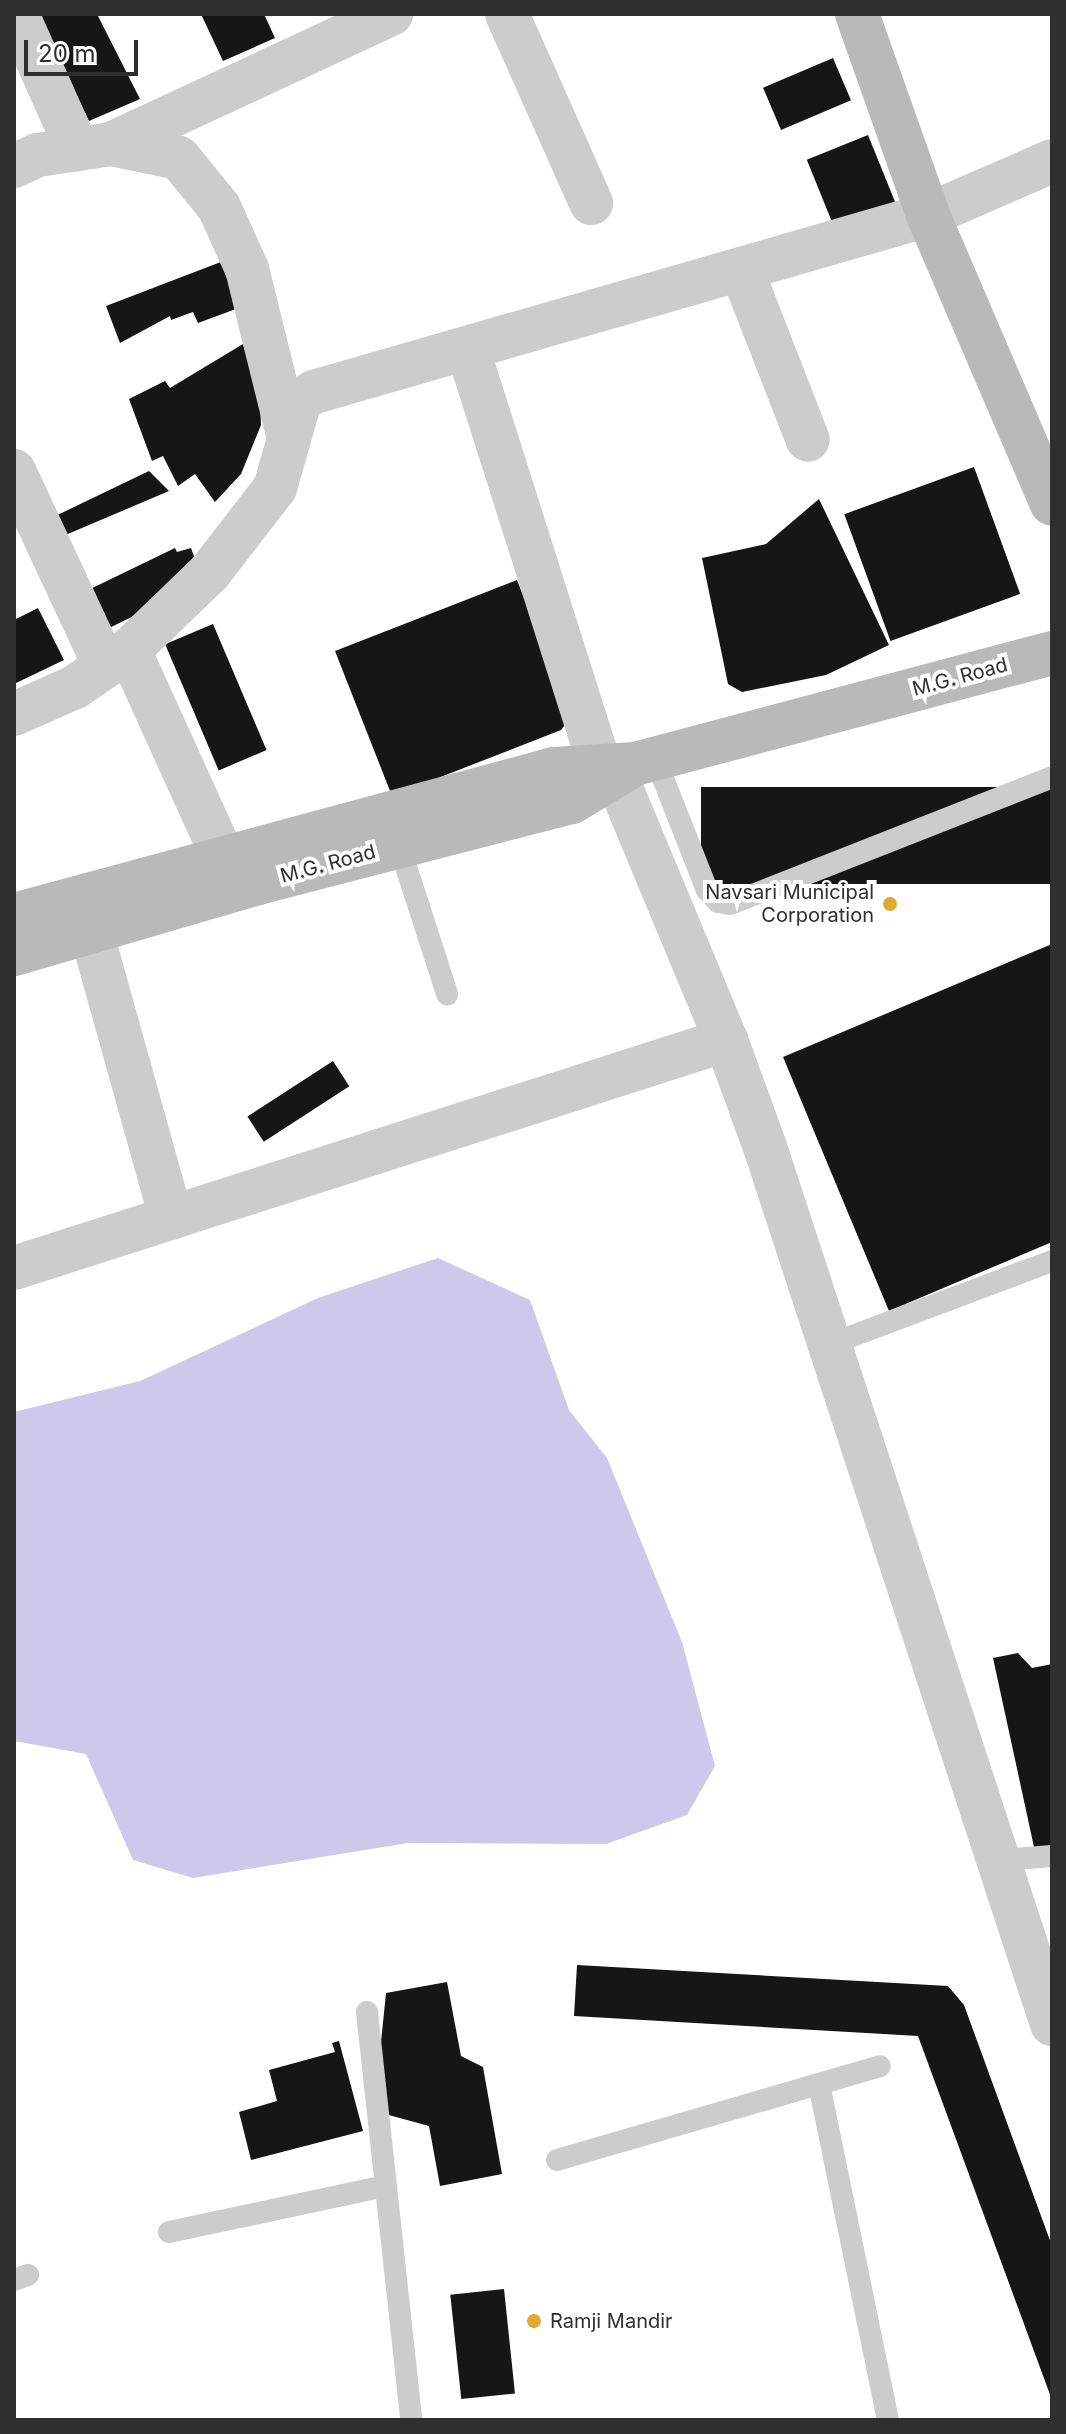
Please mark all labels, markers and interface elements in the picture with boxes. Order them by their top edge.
scale bar [28,24,142,74]
text: 20 m [38,39,96,68]
street label: M.G. Road [910,653,1010,701]
street label: M.G. Road [278,840,378,888]
place label: Navsari Municipal Corporation [705,880,874,927]
marker: Navsari Municipal Corporation [881,895,899,913]
place label: Ramji Mandir [550,2309,673,2333]
marker: Ramji Mandir [525,2312,543,2330]

